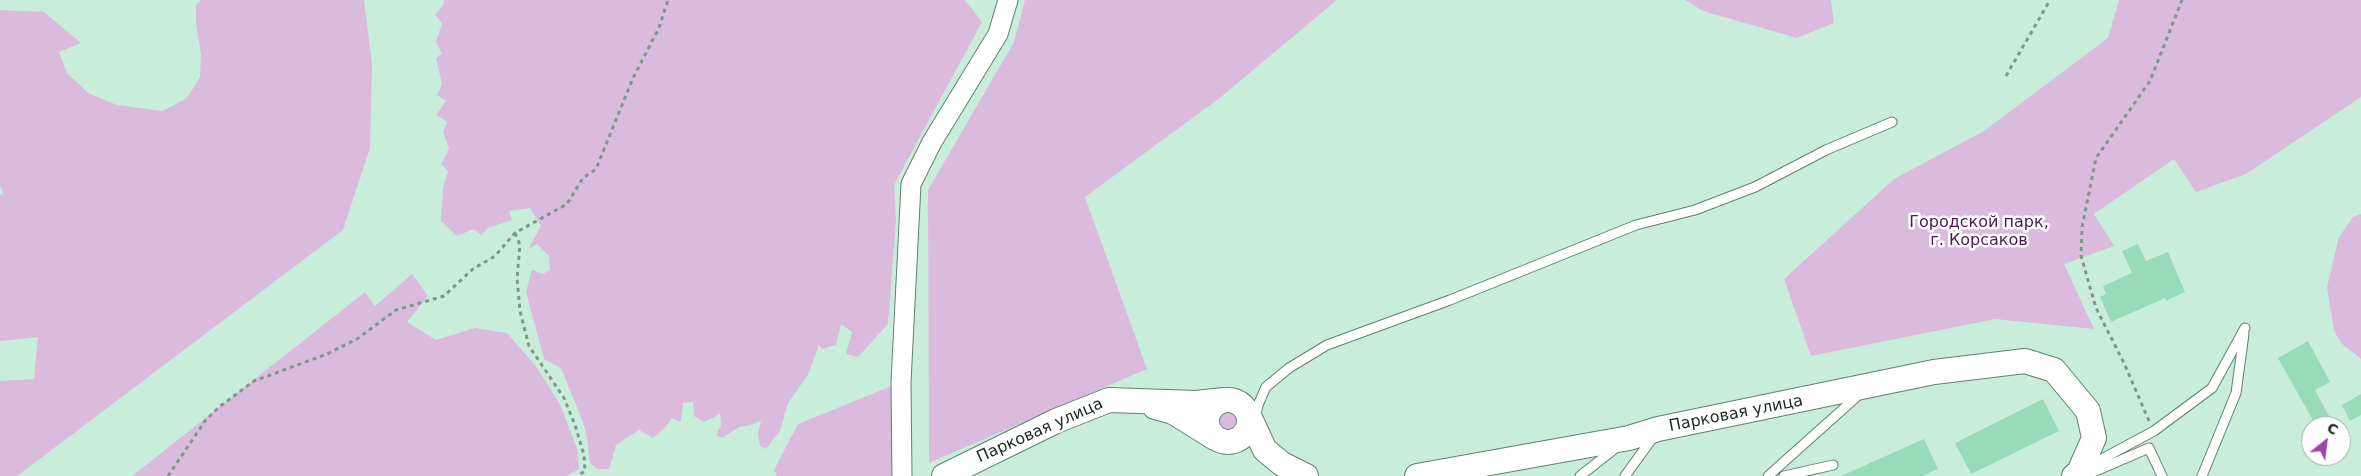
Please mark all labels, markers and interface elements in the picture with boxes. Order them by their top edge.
park label: Городской парк, г. Корсаков [1909,213,2049,251]
street label: Парковая улица [1667,392,1805,436]
street label: Парковая улица [974,395,1106,467]
north arrow [2301,416,2351,466]
text: С [2324,419,2341,438]

